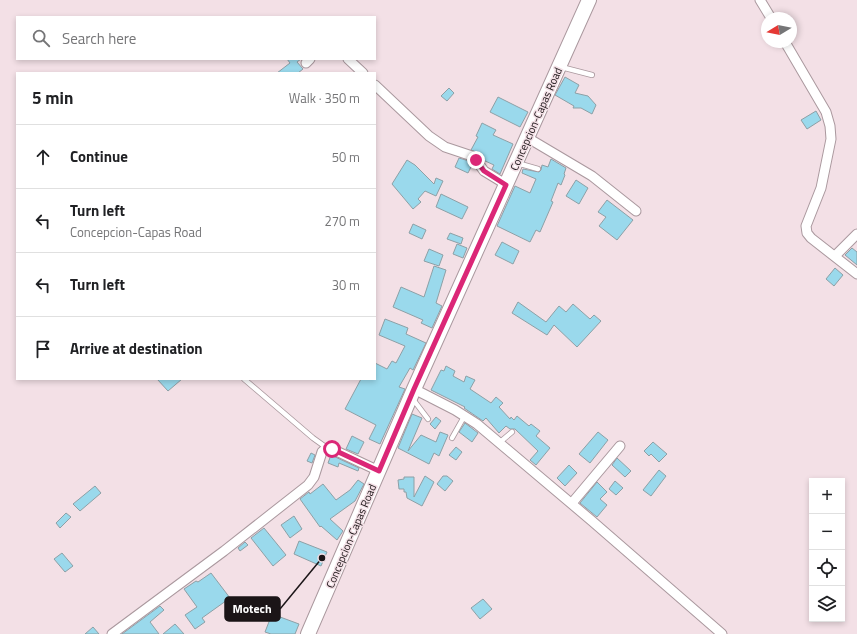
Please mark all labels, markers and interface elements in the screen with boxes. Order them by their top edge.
north arrow [761,12,797,48]
search box [16,16,376,60]
icon: search [30,27,52,49]
text: Search here [62,27,136,50]
street label: Concepcion-Capas Road [506,65,566,173]
text: 5 min [32,85,73,111]
text: Walk · 350 m [289,88,360,108]
text: Continue [70,145,128,168]
icon: ahead [32,146,54,168]
text: 50 m [332,147,360,167]
route end [467,151,485,169]
text: Turn left [70,199,125,222]
icon: left [32,210,54,232]
text: 270 m [324,211,360,231]
text: Concepcion-Capas Road [70,222,202,242]
text: Turn left [70,273,125,296]
icon: left [32,274,54,296]
text: 30 m [332,275,360,295]
text: Arrive at destination [70,337,203,360]
icon: arrive [32,338,54,360]
route start [323,440,341,458]
map controls [809,478,845,622]
button: + [809,478,845,514]
street label: Concepcion-Capas Road [322,481,380,590]
button: − [809,514,845,550]
button: locate [809,550,845,586]
button: layers [809,586,845,622]
callout: Motech [225,597,280,621]
text: Motech [232,599,272,618]

